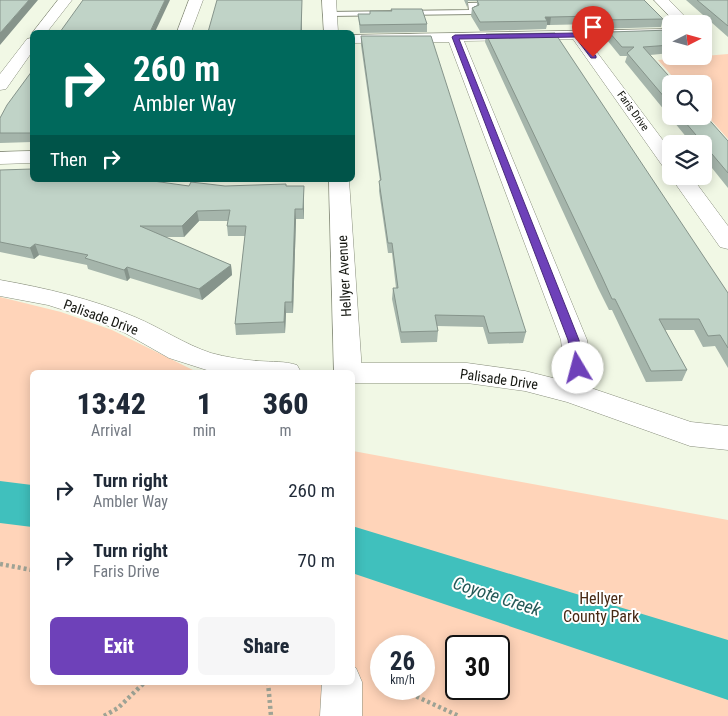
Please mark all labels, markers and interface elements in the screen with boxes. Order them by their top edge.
pin [572,6,614,57]
icon: arrive [579,13,607,41]
north arrow [662,15,712,65]
map controls [662,15,712,185]
text: 260 m [133,49,220,90]
icon: right [50,50,115,115]
button: search [662,75,712,125]
street label: Faris Drive [614,89,652,133]
text: Ambler Way [133,91,236,116]
button: layers [662,135,712,185]
icon: right [97,145,125,173]
text: Then [50,148,87,171]
street label: Hellyer Avenue [334,234,354,317]
street label: Palisade Drive [61,296,141,338]
position arrow [551,341,603,393]
street label: Palisade Drive [459,366,539,392]
text: 13:42 [77,386,146,421]
text: 1 [197,386,212,421]
text: 360 [263,386,308,421]
text: Arrival [91,421,132,440]
text: min [193,421,216,440]
text: m [280,421,292,440]
text: Turn right [93,469,168,492]
icon: right [50,476,78,504]
text: 260 m [288,479,335,502]
text: Ambler Way [93,492,168,511]
text: Turn right [93,539,168,562]
icon: right [50,546,78,574]
text: 70 m [298,549,335,572]
text: Faris Drive [93,562,160,581]
water label: Coyote Creek [450,572,545,620]
park label: Hellyer County Park [563,589,640,626]
button: Exit [50,617,188,675]
button: Share [198,617,335,675]
speed limit sign: 30 [445,635,510,700]
text: 26 [390,647,415,676]
text: km/h [390,673,415,687]

